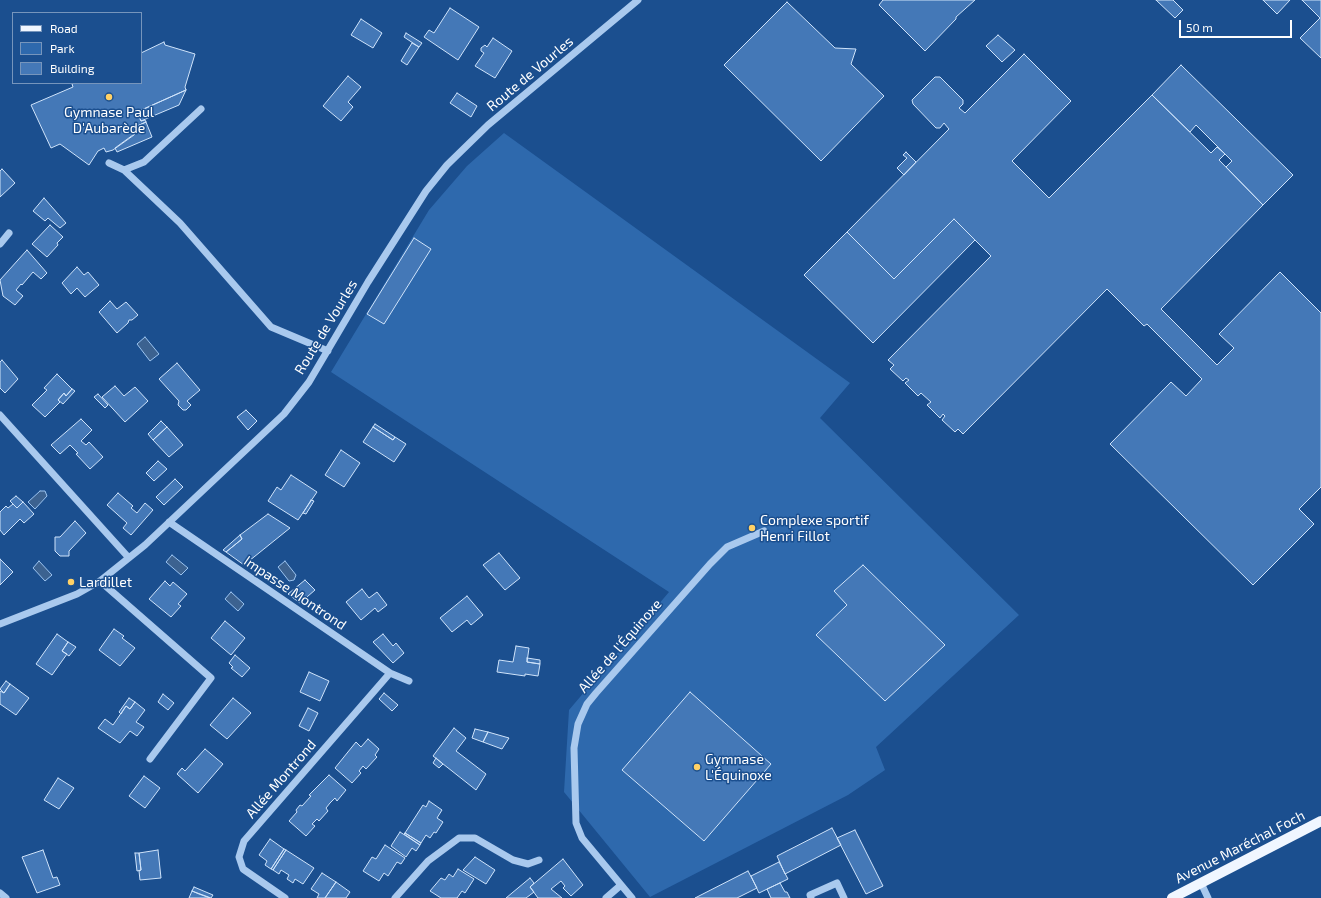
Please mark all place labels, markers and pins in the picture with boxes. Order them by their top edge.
marker: Gymnase Paul D'Aubarède [104,92,114,102]
place label: Gymnase Paul D'Aubarède [64,104,154,136]
place label: Complexe sportif Henri Fillot [760,512,869,544]
marker: Complexe sportif Henri Fillot [747,523,757,533]
place label: Lardillet [79,574,132,590]
marker: Lardillet [66,577,76,587]
place label: Gymnase L'Équinoxe [705,751,772,784]
marker: Gymnase L'Équinoxe [692,762,702,772]

